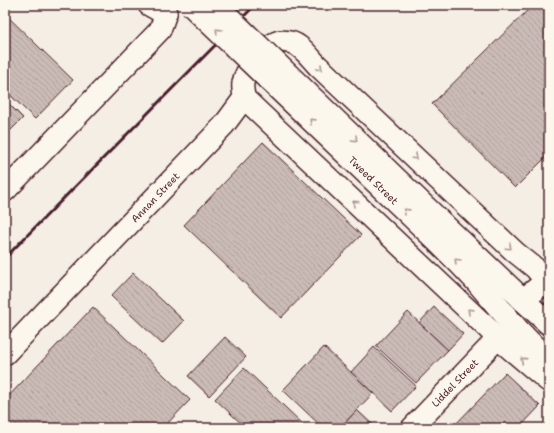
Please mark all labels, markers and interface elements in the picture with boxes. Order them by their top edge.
one-way arrow [215,28,223,36]
one-way arrow [315,63,323,71]
one-way arrow [309,118,317,126]
one-way arrow [350,134,358,142]
street label: Tweed Street [346,153,401,207]
one-way arrow [410,153,417,160]
street label: Annan Street [128,169,182,225]
one-way arrow [352,200,360,208]
one-way arrow [403,208,411,216]
one-way arrow [504,242,512,249]
one-way arrow [454,258,462,265]
one-way arrow [467,308,475,316]
street label: Liddel Street [429,356,481,410]
one-way arrow [521,357,528,364]

